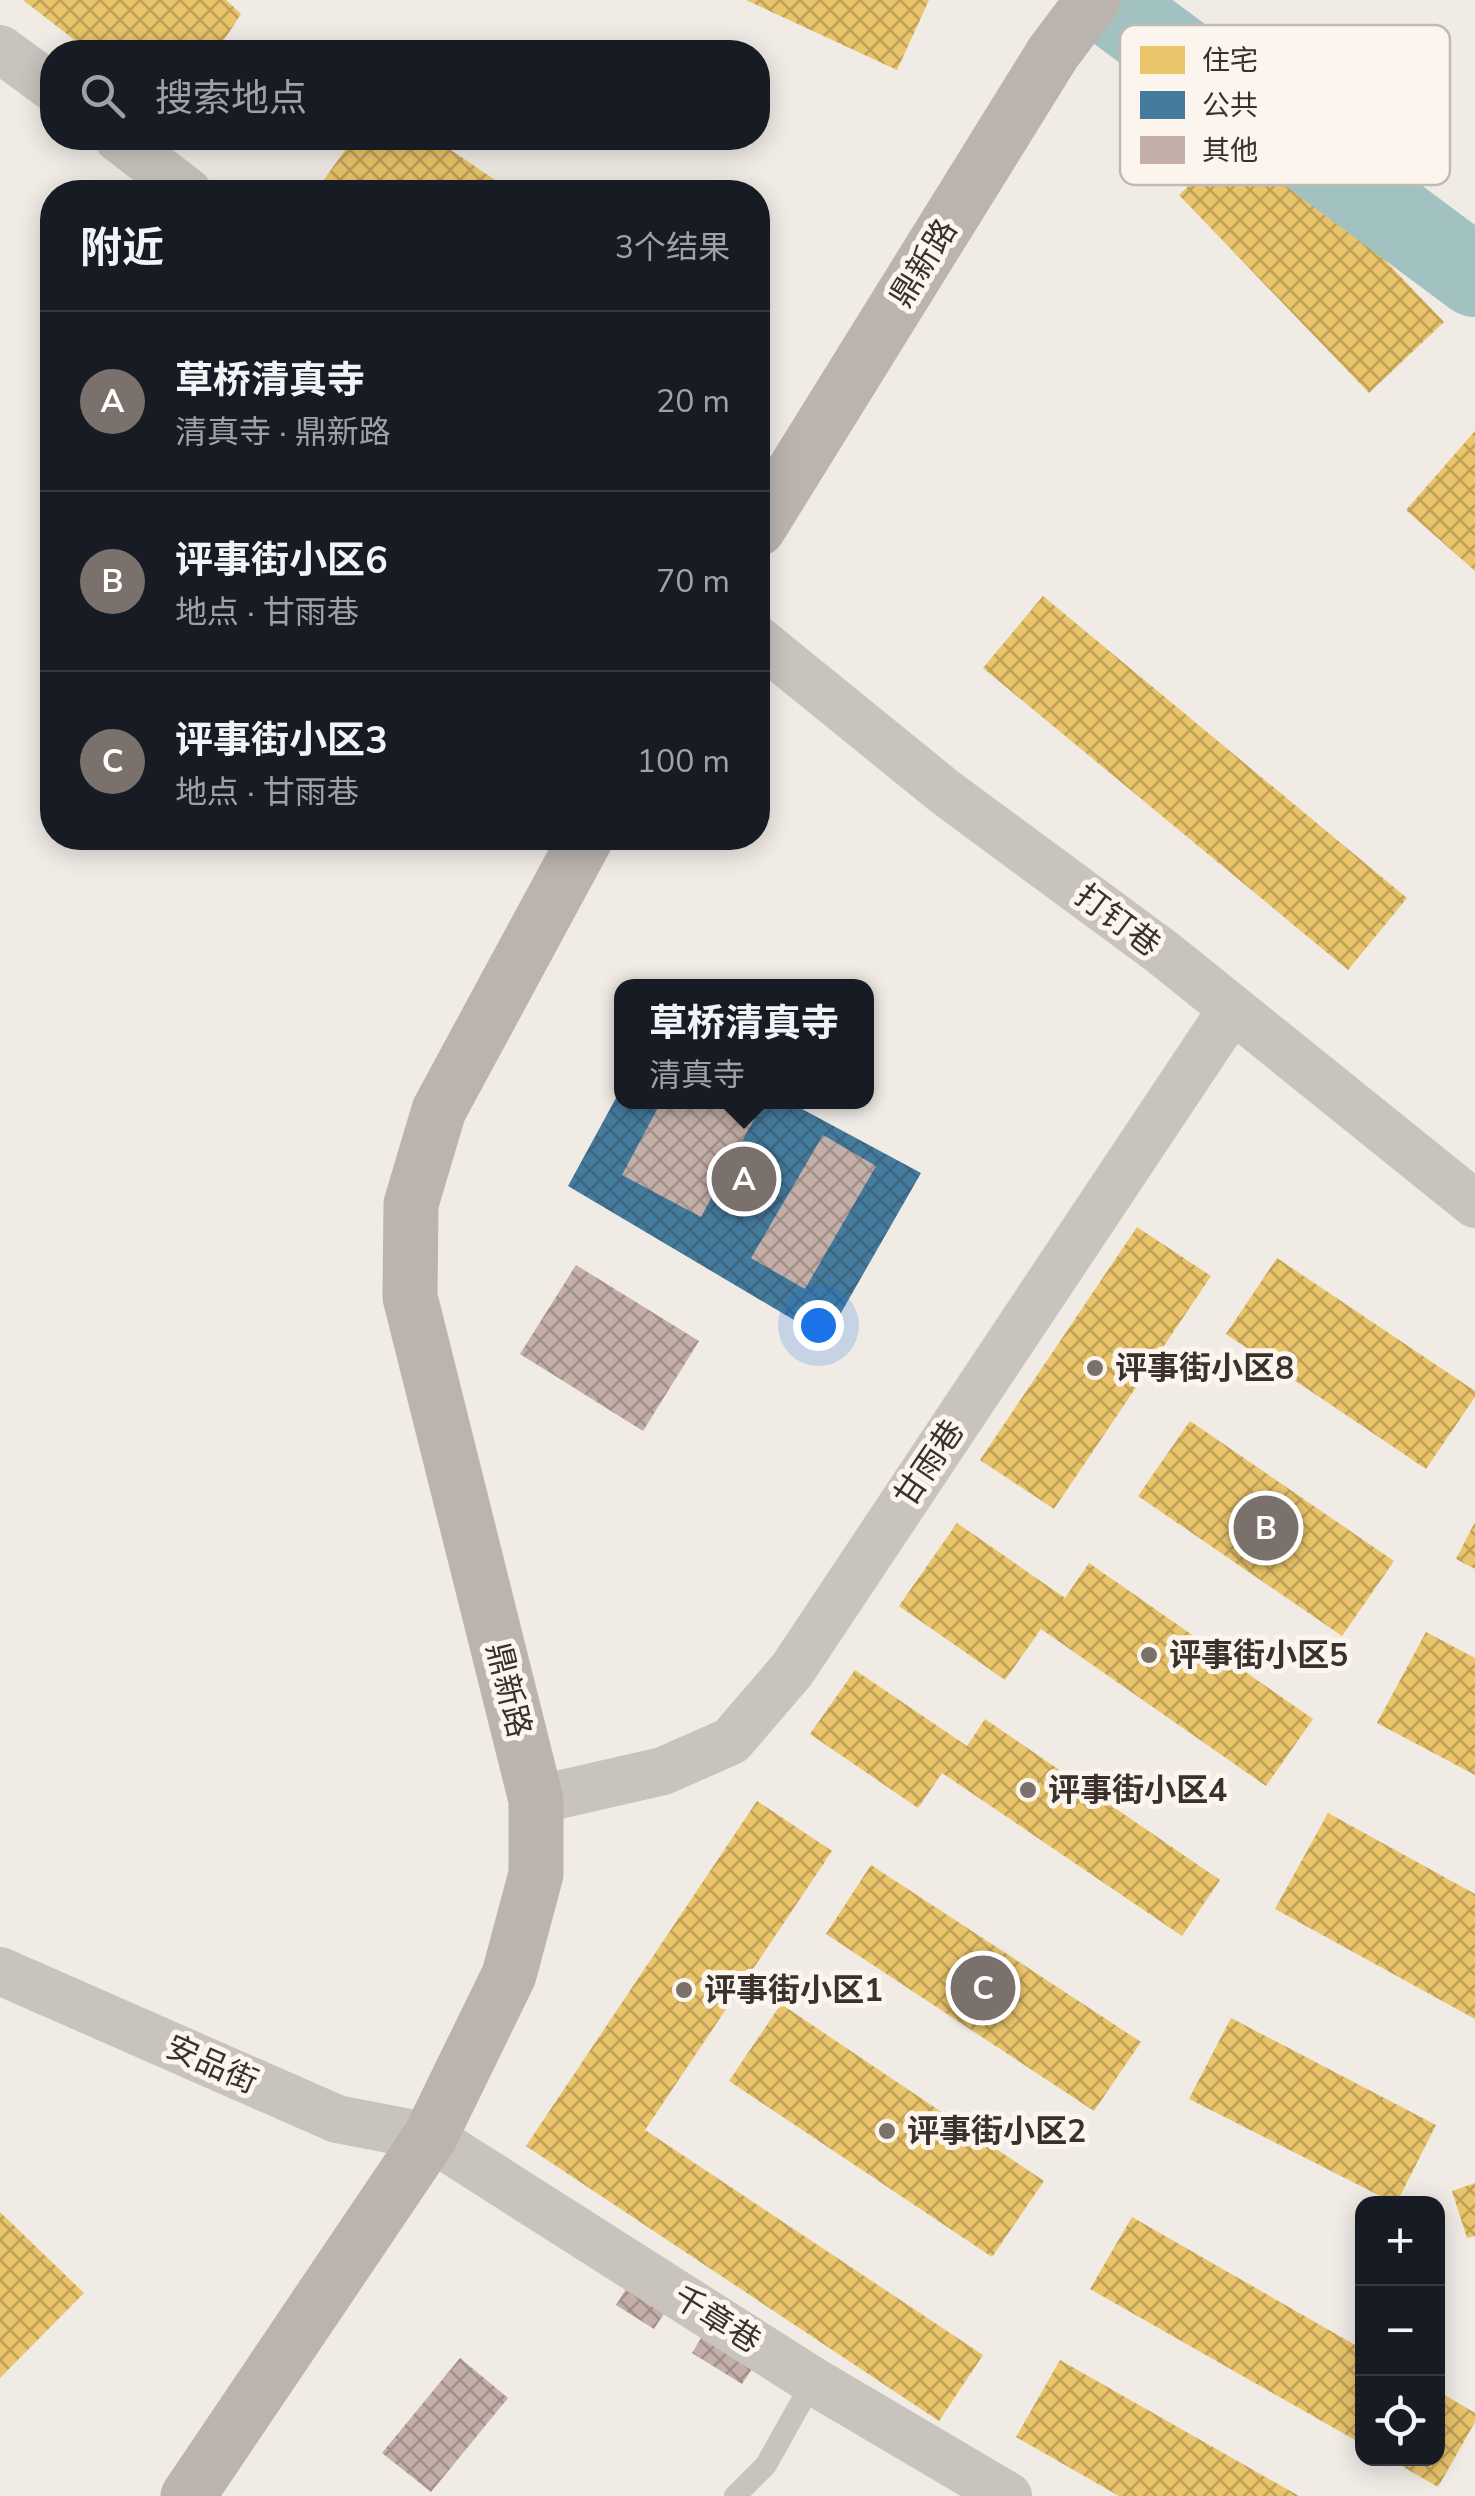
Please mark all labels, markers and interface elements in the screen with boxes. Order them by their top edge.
legend [1120,25,1450,185]
search box [40,40,770,150]
text: 住宅 [1202,42,1258,80]
icon: search [75,68,130,123]
text: 搜索地点 [155,73,307,124]
text: 公共 [1202,87,1258,125]
text: 其他 [1202,132,1258,170]
street label: 鼎新路 [880,211,967,315]
text: 附近 [80,220,164,277]
text: 3个结果 [615,226,730,269]
text: 草桥清真寺 [175,355,365,406]
text: A [101,380,124,423]
text: 20 m [656,380,730,423]
text: 清真寺 · 鼎新路 [175,411,391,454]
text: 评事街小区6 [175,535,388,586]
text: B [101,560,124,603]
text: 70 m [656,560,730,603]
text: 地点 · 甘雨巷 [175,591,359,634]
text: 评事街小区3 [175,715,388,766]
text: C [102,740,123,783]
text: 100 m [637,740,730,783]
text: 地点 · 甘雨巷 [175,771,359,814]
street label: 打钉巷 [1066,874,1169,966]
popup [614,979,874,1109]
text: 草桥清真寺 [649,998,839,1049]
text: 清真寺 [649,1054,745,1097]
pin: A [712,1142,776,1216]
your location [793,1300,844,1351]
place label: 评事街小区8 [1115,1347,1294,1390]
marker: 评事街小区8 [1084,1357,1106,1379]
street label: 甘雨巷 [885,1411,974,1515]
pin: B [1234,1490,1298,1566]
place label: 评事街小区5 [1169,1634,1348,1677]
street label: 鼎新路 [476,1638,541,1742]
marker: 评事街小区5 [1138,1644,1160,1666]
place label: 评事街小区4 [1048,1769,1227,1812]
marker: 评事街小区4 [1017,1779,1039,1801]
pin: C [950,1950,1016,2026]
place label: 评事街小区1 [704,1969,883,2012]
marker: 评事街小区1 [673,1979,695,2001]
street label: 安品街 [159,2025,264,2104]
place label: 评事街小区2 [907,2110,1086,2153]
marker: 评事街小区2 [876,2120,898,2142]
map controls [1355,2196,1445,2466]
button: + [1355,2196,1445,2286]
street label: 千章巷 [665,2276,769,2363]
button: − [1355,2286,1445,2376]
button: locate [1355,2376,1445,2466]

